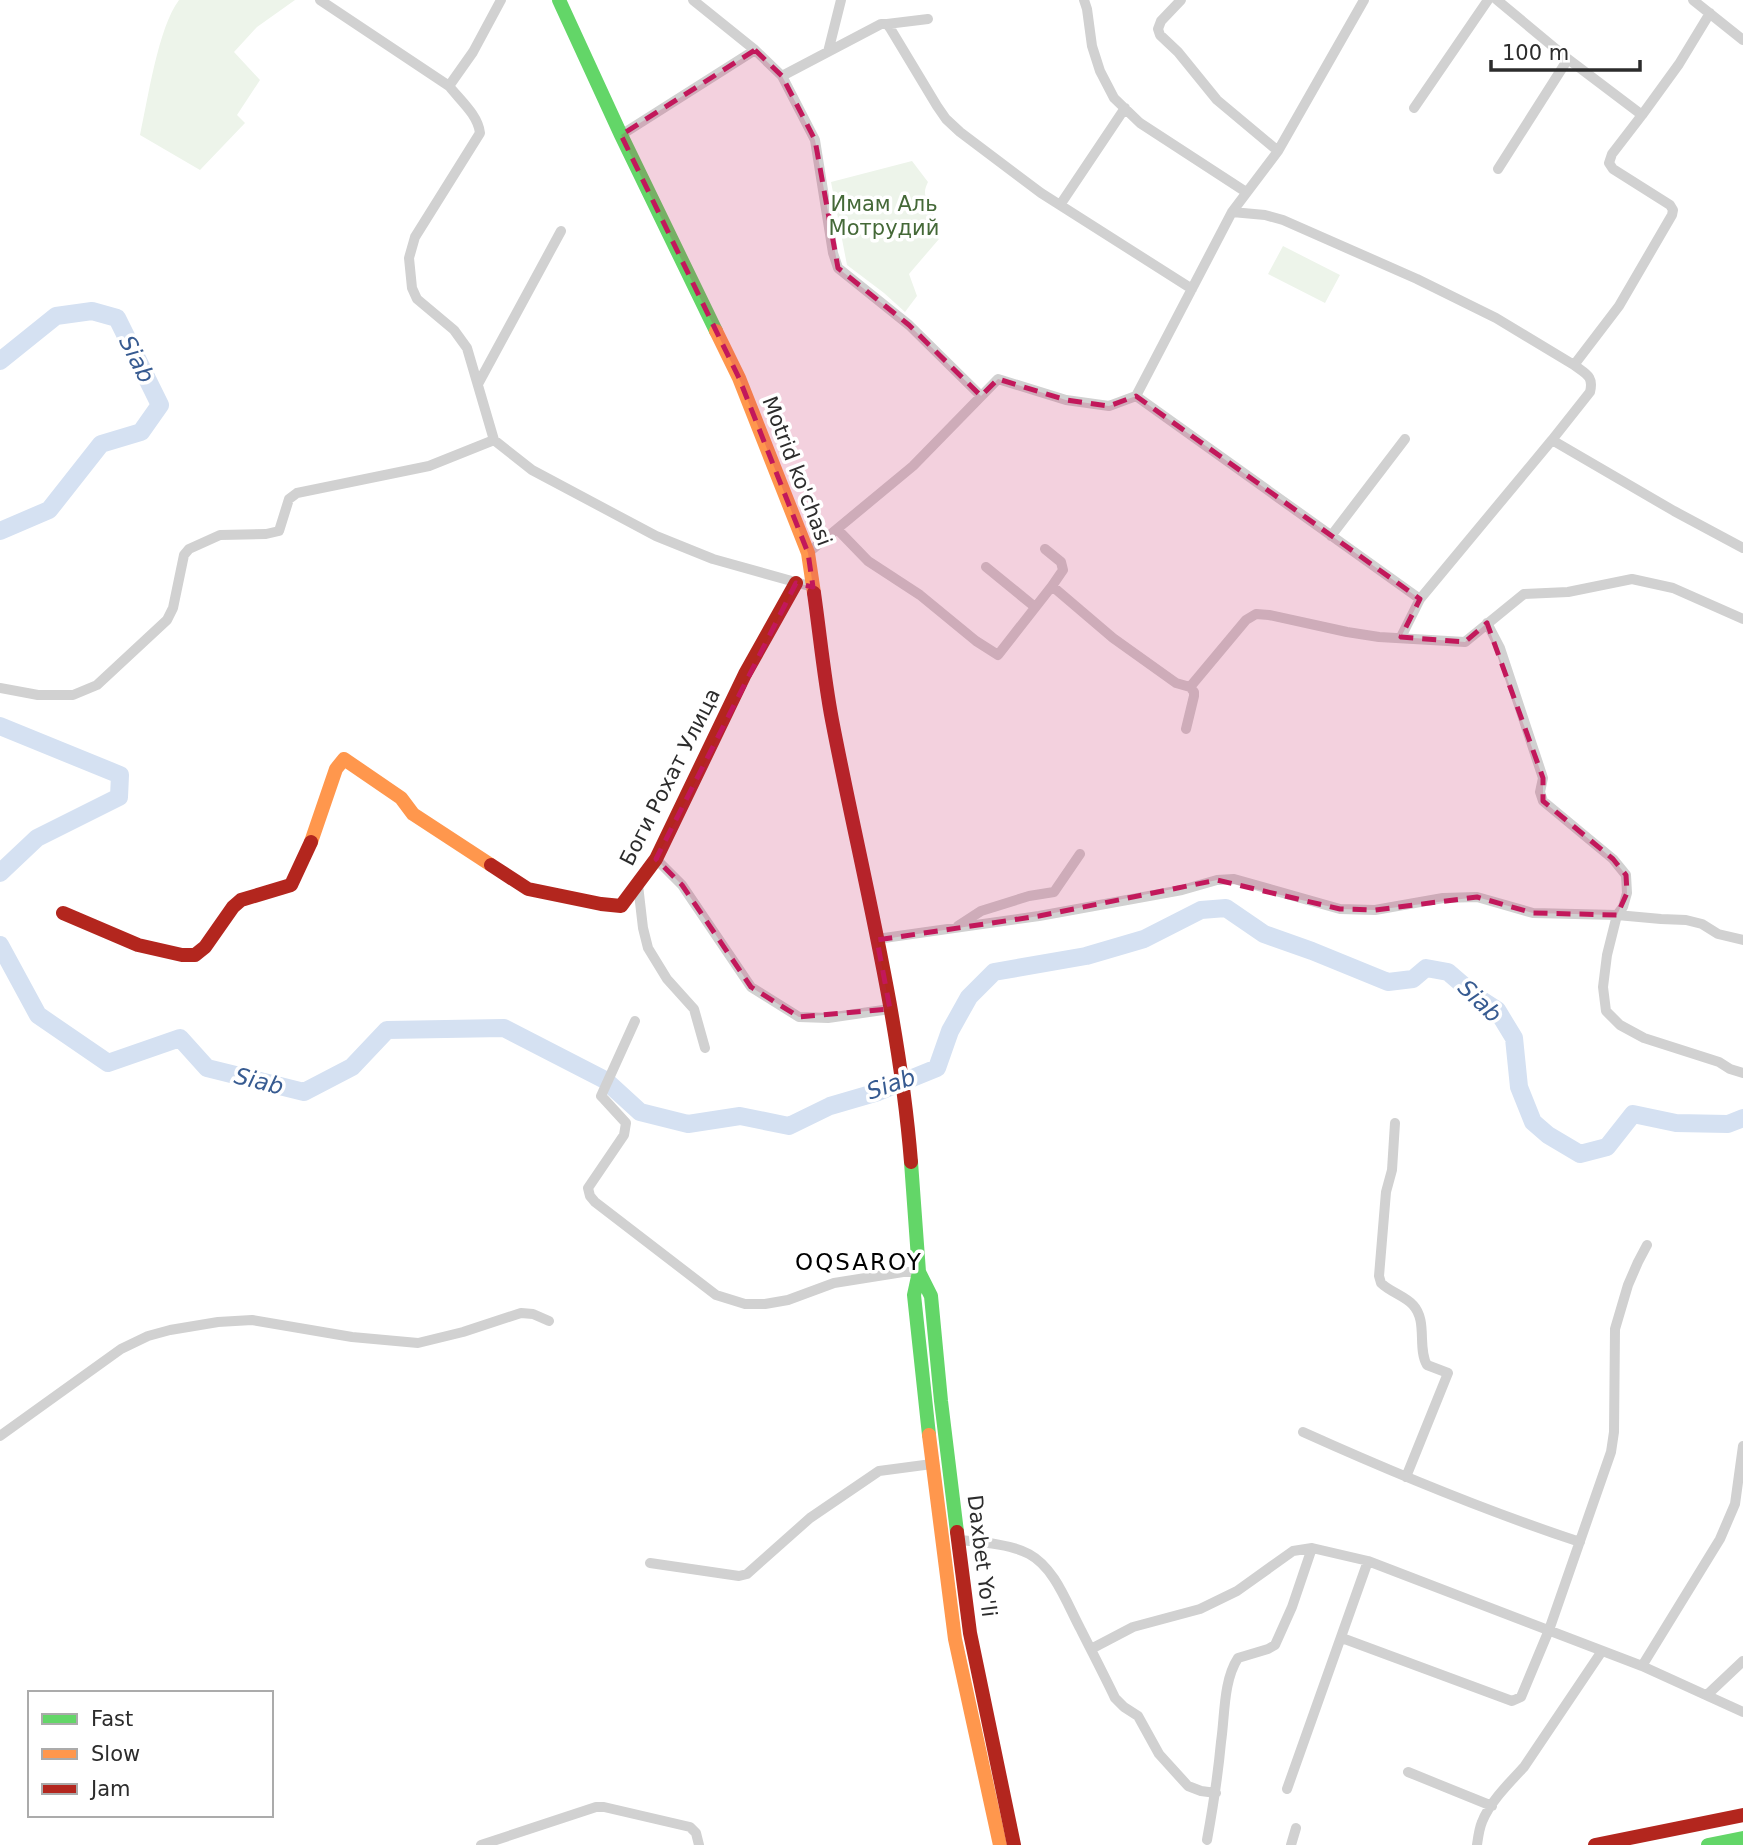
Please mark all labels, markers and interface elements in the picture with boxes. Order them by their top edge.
scale bar [1491,28,1640,72]
text: 100 m [1502,41,1569,65]
park label: Имам Аль Мотрудий [829,192,939,240]
water label: Siab [114,331,160,387]
street label: Motrid ko'chasi [757,393,837,549]
street label: Боги Рохат Улица [615,685,725,869]
water label: Siab [1453,974,1507,1028]
water label: Siab [232,1062,286,1100]
water label: Siab [863,1064,919,1104]
district label: OQSAROY [795,1249,923,1275]
street label: Daxbet Yo'li [963,1494,1001,1618]
legend [28,1691,273,1817]
text: Fast [91,1707,133,1731]
text: Slow [91,1742,140,1766]
text: Jam [89,1777,131,1801]

